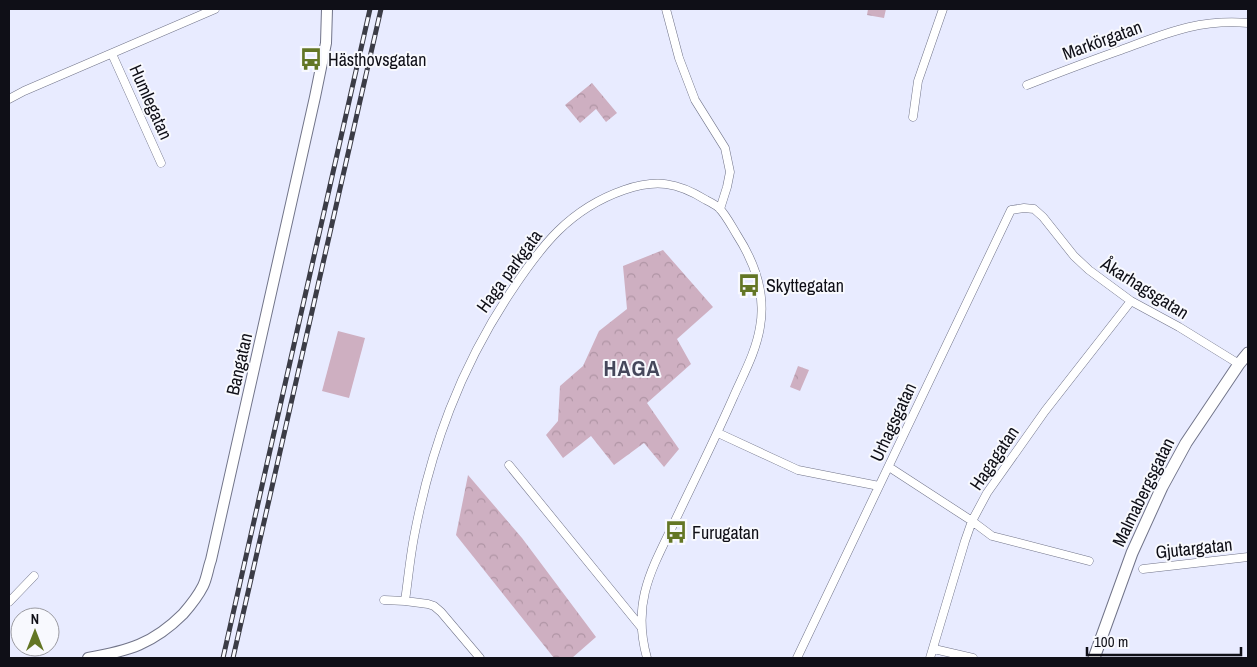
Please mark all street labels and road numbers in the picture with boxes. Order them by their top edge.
street label: Markörgatan [1059,14,1145,66]
street label: Humlegatan [123,61,179,143]
street label: Haga parkgata [470,224,548,318]
street label: Åkarhagsgatan [1095,251,1194,325]
street label: Bangatan [220,330,258,398]
street label: Urhagsgatan [864,378,922,466]
street label: Hagagatan [963,421,1025,495]
street label: Malmabergsgatan [1106,433,1180,551]
street label: Gjutargatan [1154,532,1234,564]

